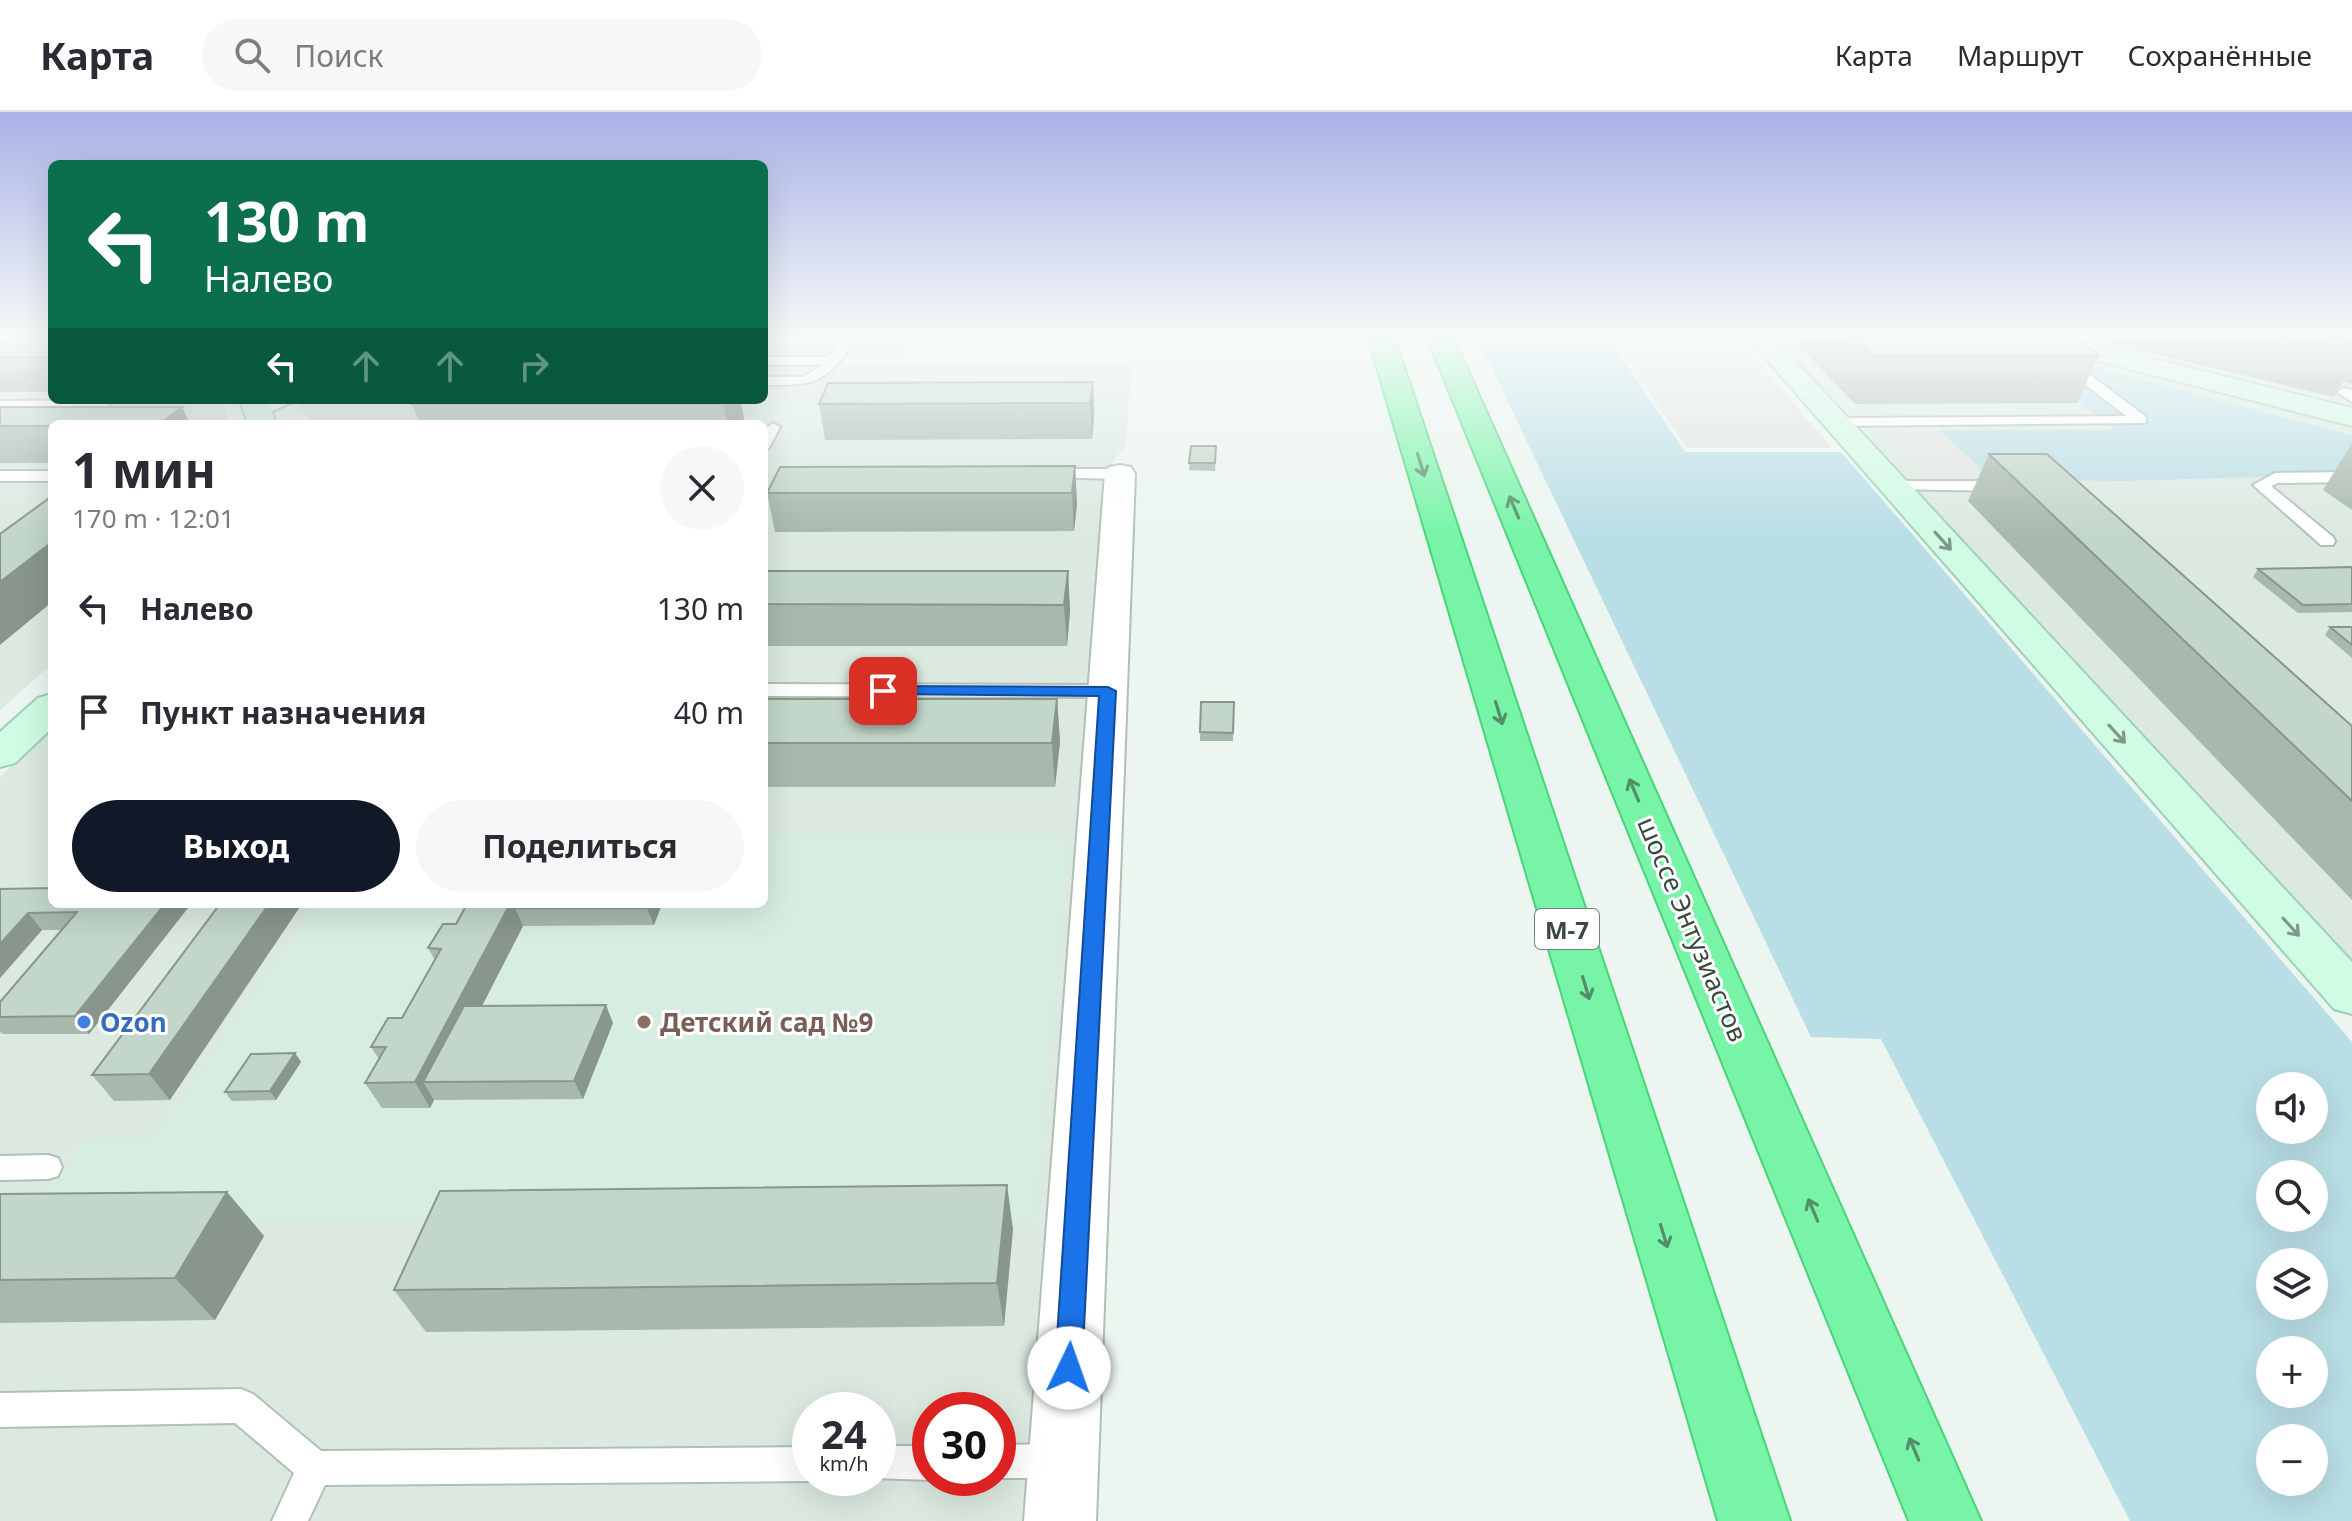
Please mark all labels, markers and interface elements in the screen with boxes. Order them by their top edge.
search box [202,19,762,91]
text: Карта [40,29,154,81]
icon: search [230,33,274,77]
text: Поиск [294,35,383,76]
text: Карта [1835,36,1913,74]
text: Маршрут [1957,36,2083,74]
text: Сохранённые [2127,36,2312,74]
text: 130 m [204,182,369,258]
icon: left [72,192,176,296]
text: Налево [204,254,333,303]
icon: left [260,344,304,388]
icon: ahead [344,344,388,388]
icon: ahead [428,344,472,388]
icon: right [512,344,556,388]
text: 1 мин [72,437,216,502]
button: close [660,446,744,530]
one-way arrow [1414,452,1429,478]
one-way arrow [1505,495,1520,520]
text: 170 m · 12:01 [72,500,235,536]
one-way arrow [1934,530,1952,550]
icon: left [72,586,116,630]
text: Налево [140,588,254,629]
text: 130 m [657,588,744,629]
pin [849,657,917,725]
icon: arrive [861,669,905,713]
icon: arrive [72,690,116,734]
text: Пункт назначения [140,692,426,733]
text: 40 m [674,692,744,733]
one-way arrow [1492,700,1507,726]
one-way arrow [2107,723,2126,744]
one-way arrow [1626,778,1641,803]
button: Выход [72,800,400,892]
button: Поделиться [416,800,744,892]
street label: шоссе Энтузиастов [1629,811,1757,1047]
road number: М-7 [1535,909,1599,949]
one-way arrow [2282,917,2300,937]
one-way arrow [1579,975,1594,1000]
place label: Ozon [100,1004,167,1040]
place label: Детский сад №9 [660,1004,873,1040]
marker: Ozon [75,1013,93,1031]
marker: Детский сад №9 [635,1013,653,1031]
map controls [2256,1072,2328,1496]
button: sound [2256,1072,2328,1144]
button: search [2256,1160,2328,1232]
one-way arrow [1804,1198,1819,1223]
one-way arrow [1658,1223,1672,1248]
button: layers [2256,1248,2328,1320]
position arrow [1027,1326,1111,1410]
button: + [2256,1336,2328,1408]
speed limit sign: 30 [912,1392,1016,1496]
text: 24 [821,1406,867,1461]
button: − [2256,1424,2328,1496]
one-way arrow [1906,1437,1921,1462]
text: km/h [819,1450,869,1477]

